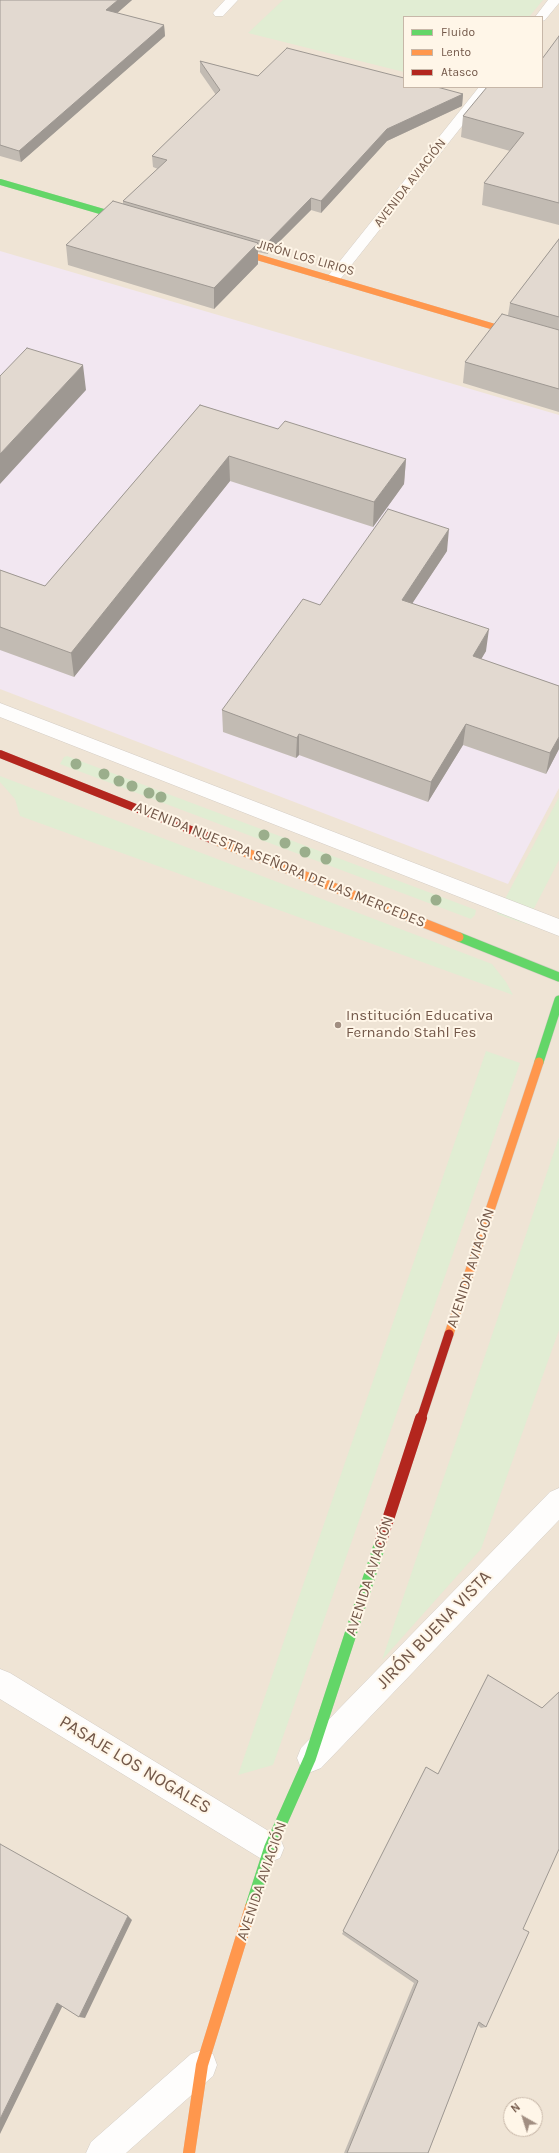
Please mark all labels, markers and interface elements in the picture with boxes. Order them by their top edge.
legend [403,16,543,88]
text: Fluido [441,25,475,39]
text: Lento [441,45,471,59]
text: Atasco [441,65,478,79]
street label: AVENIDA AVIACIÓN [371,136,449,230]
street label: JIRÓN LOS LIRIOS [256,237,356,279]
street label: AVENIDA NUESTRA SEÑORA DE LAS MERCEDES [132,798,428,932]
place label: Institución Educativa Fernando Stahl Fes [346,1007,493,1042]
marker: Institución Educativa Fernando Stahl Fes [333,1020,343,1030]
street label: AVENIDA AVIACIÓN [443,1206,499,1330]
street label: AVENIDA AVIACIÓN [342,1514,398,1638]
street label: JIRÓN BUENA VISTA [372,1566,496,1694]
street label: PASAJE LOS NOGALES [55,1711,215,1819]
street label: AVENIDA AVIACIÓN [233,1819,291,1943]
north arrow [503,2097,543,2137]
text: N [509,2101,523,2116]

